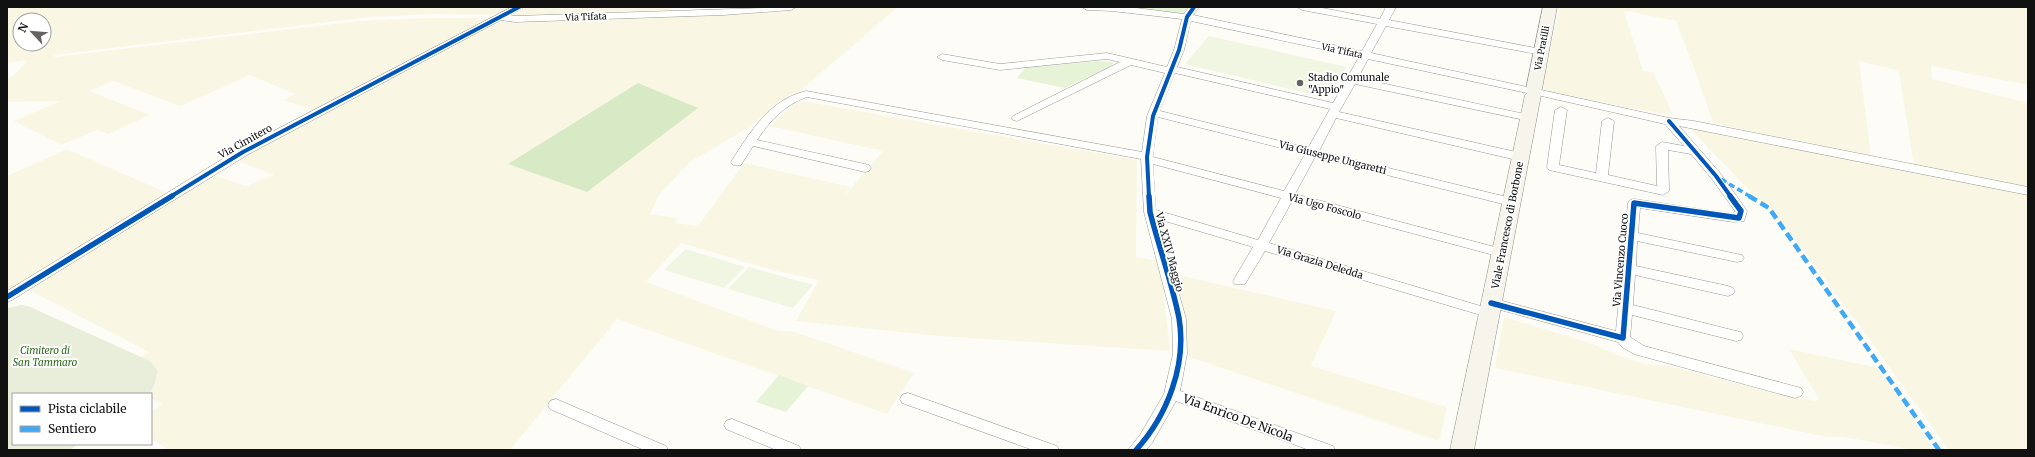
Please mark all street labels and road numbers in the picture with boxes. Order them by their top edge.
street label: Via Tifata [564,10,607,23]
street label: Via Pratilli [1532,25,1551,72]
street label: Via Tifata [1320,41,1364,60]
street label: Via Cimitero [215,121,274,162]
street label: Via Giuseppe Ungaretti [1277,138,1388,177]
street label: Viale Francesco di Borbone [1489,160,1526,291]
street label: Via Ugo Foscolo [1286,190,1363,223]
street label: Via XXIV Maggio [1152,210,1186,293]
street label: Via Vincenzo Cuoco [1610,213,1631,308]
street label: Via Grazia Deledda [1274,243,1365,282]
street label: Via Enrico De Nicola [1180,390,1296,445]

